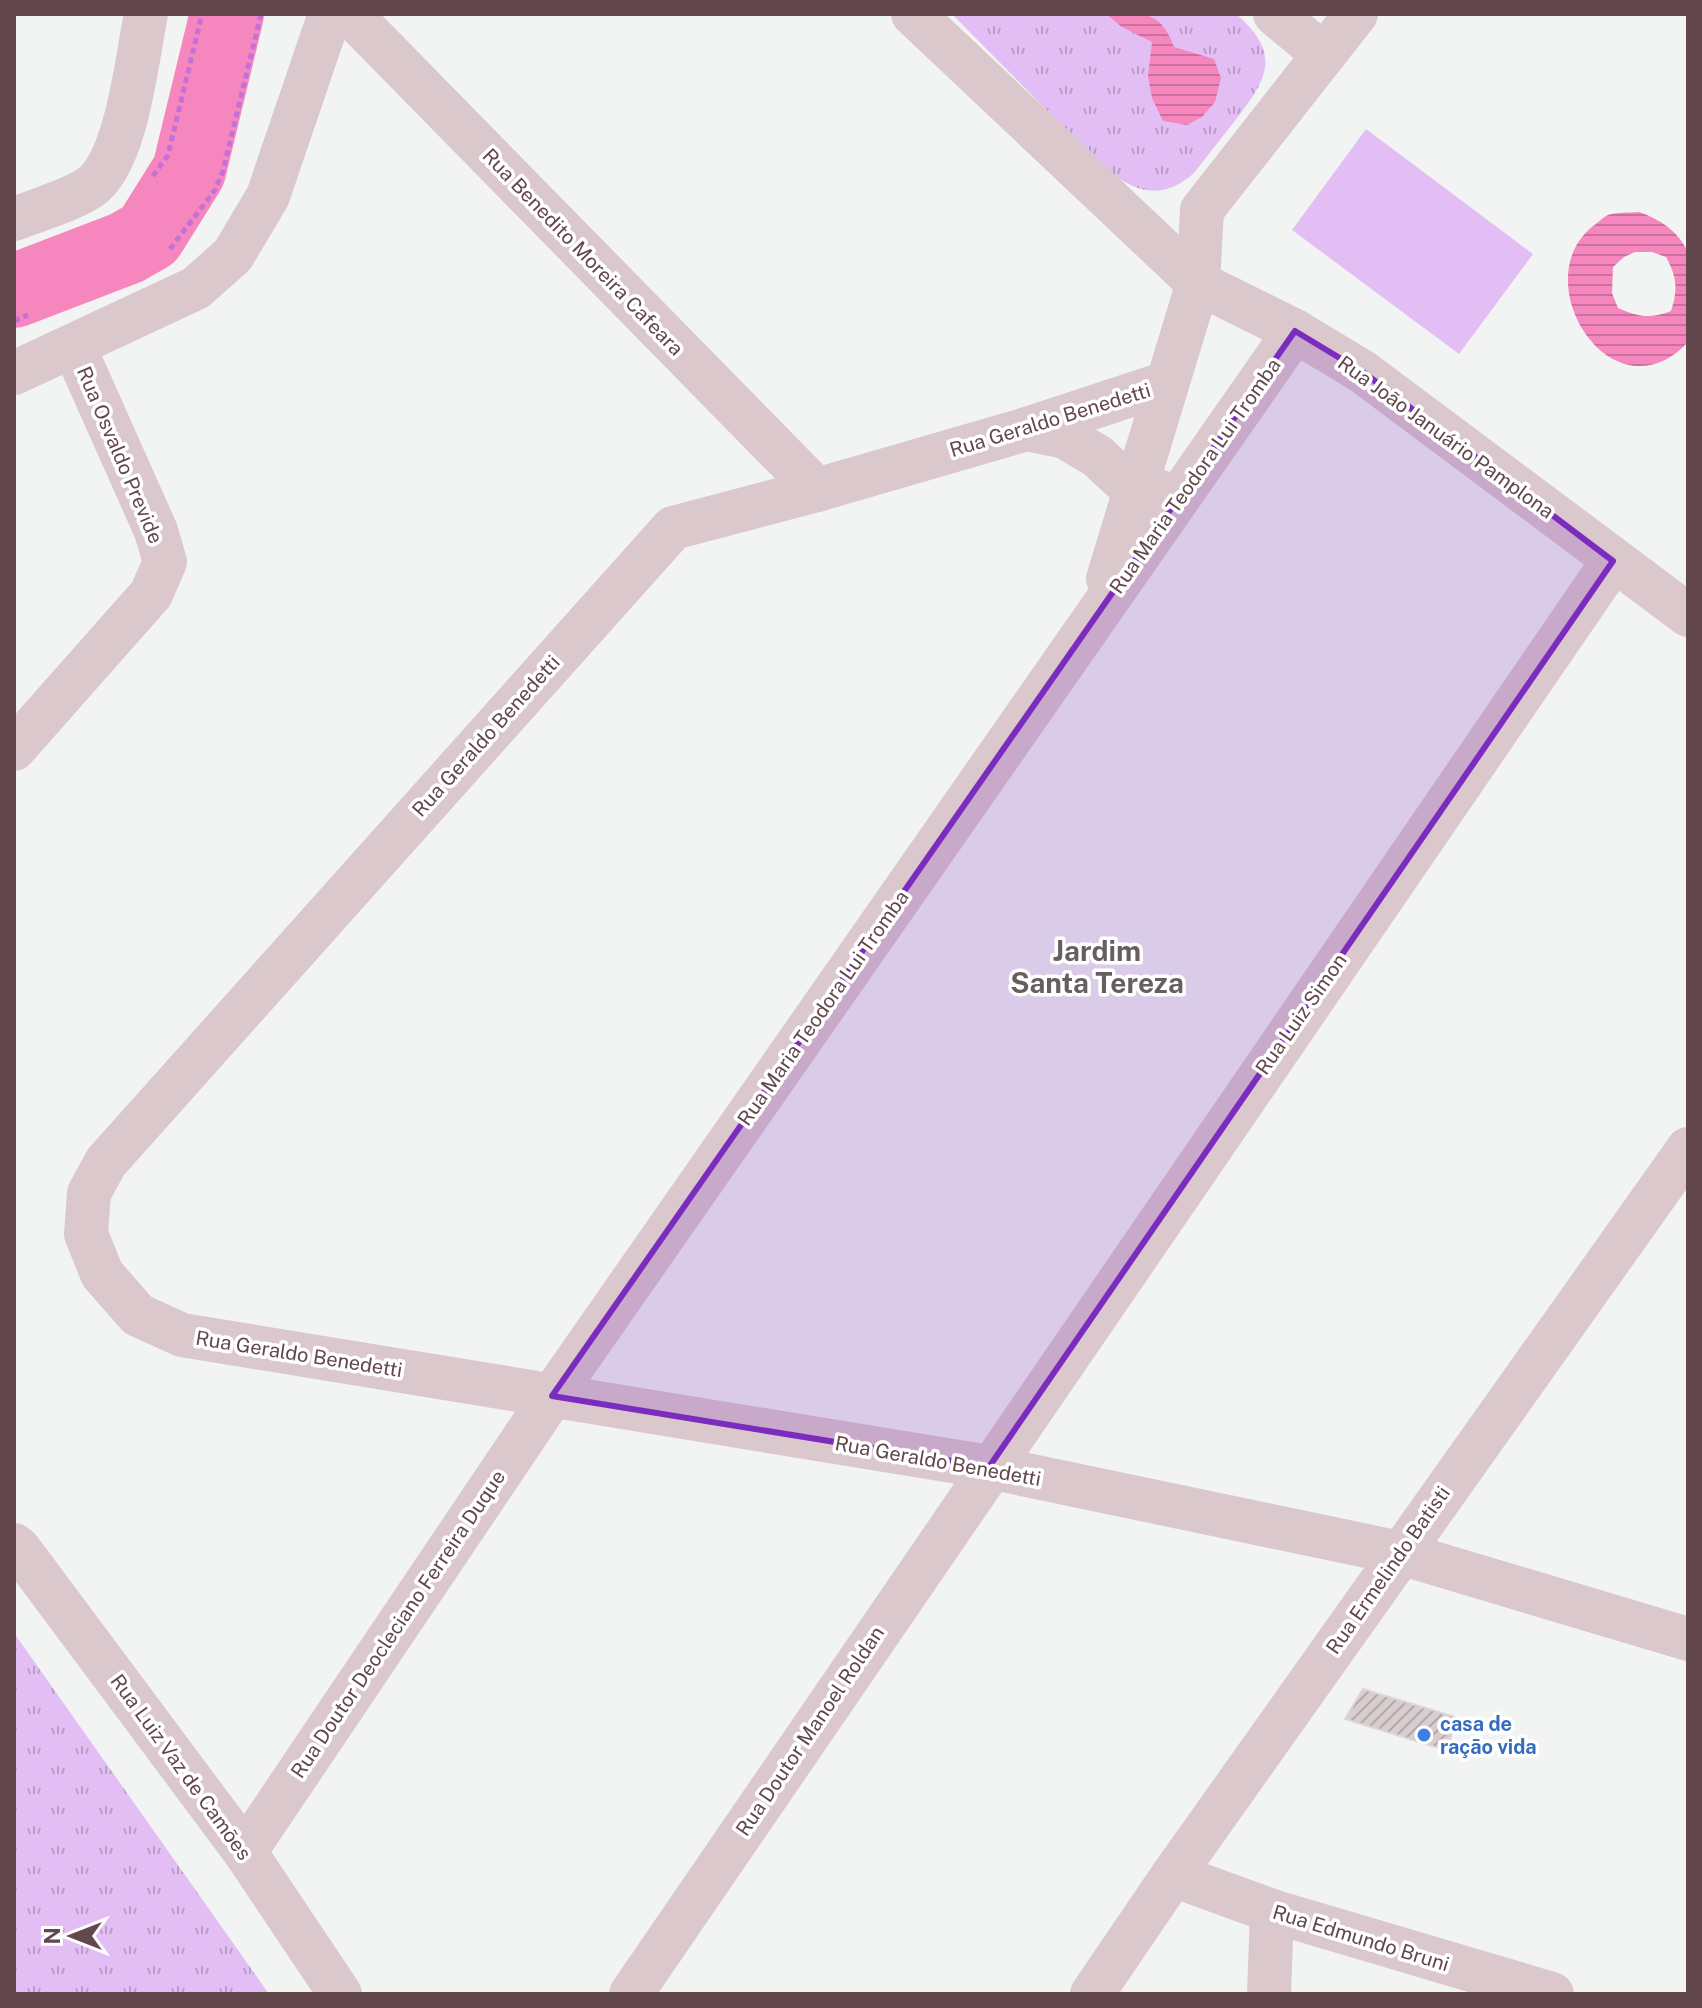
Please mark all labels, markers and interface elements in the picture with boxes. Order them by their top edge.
street label: Rua Benedito Moreira Cafeara [478,144,688,360]
street label: Rua João Januário Pamplona [1333,351,1559,523]
street label: Rua Maria Teodora Lui Tromba [1104,354,1286,598]
street label: Rua Osvaldo Previde [72,363,168,547]
street label: Rua Geraldo Benedetti [947,378,1153,462]
street label: Rua Geraldo Benedetti [407,650,565,822]
street label: Rua Maria Teodora Lui Tromba [732,886,914,1130]
district label: Jardim Santa Tereza [1010,934,1184,999]
street label: Rua Luiz Simon [1250,949,1352,1079]
street label: Rua Geraldo Benedetti [194,1326,404,1382]
street label: Rua Geraldo Benedetti [833,1431,1043,1491]
street label: Rua Doutor Deocleciano Ferreira Duque [286,1466,510,1782]
street label: Rua Ermelindo Batisti [1321,1481,1455,1659]
street label: Rua Doutor Manoel Roldan [731,1622,889,1840]
street label: Rua Luiz Vaz de Camões [106,1669,256,1865]
place label: casa de ração vida [1440,1712,1537,1759]
marker: casa de ração vida [1415,1726,1433,1744]
north arrow [32,1896,112,1976]
street label: Rua Edmundo Bruni [1270,1900,1452,1976]
text: N [39,1927,65,1945]

